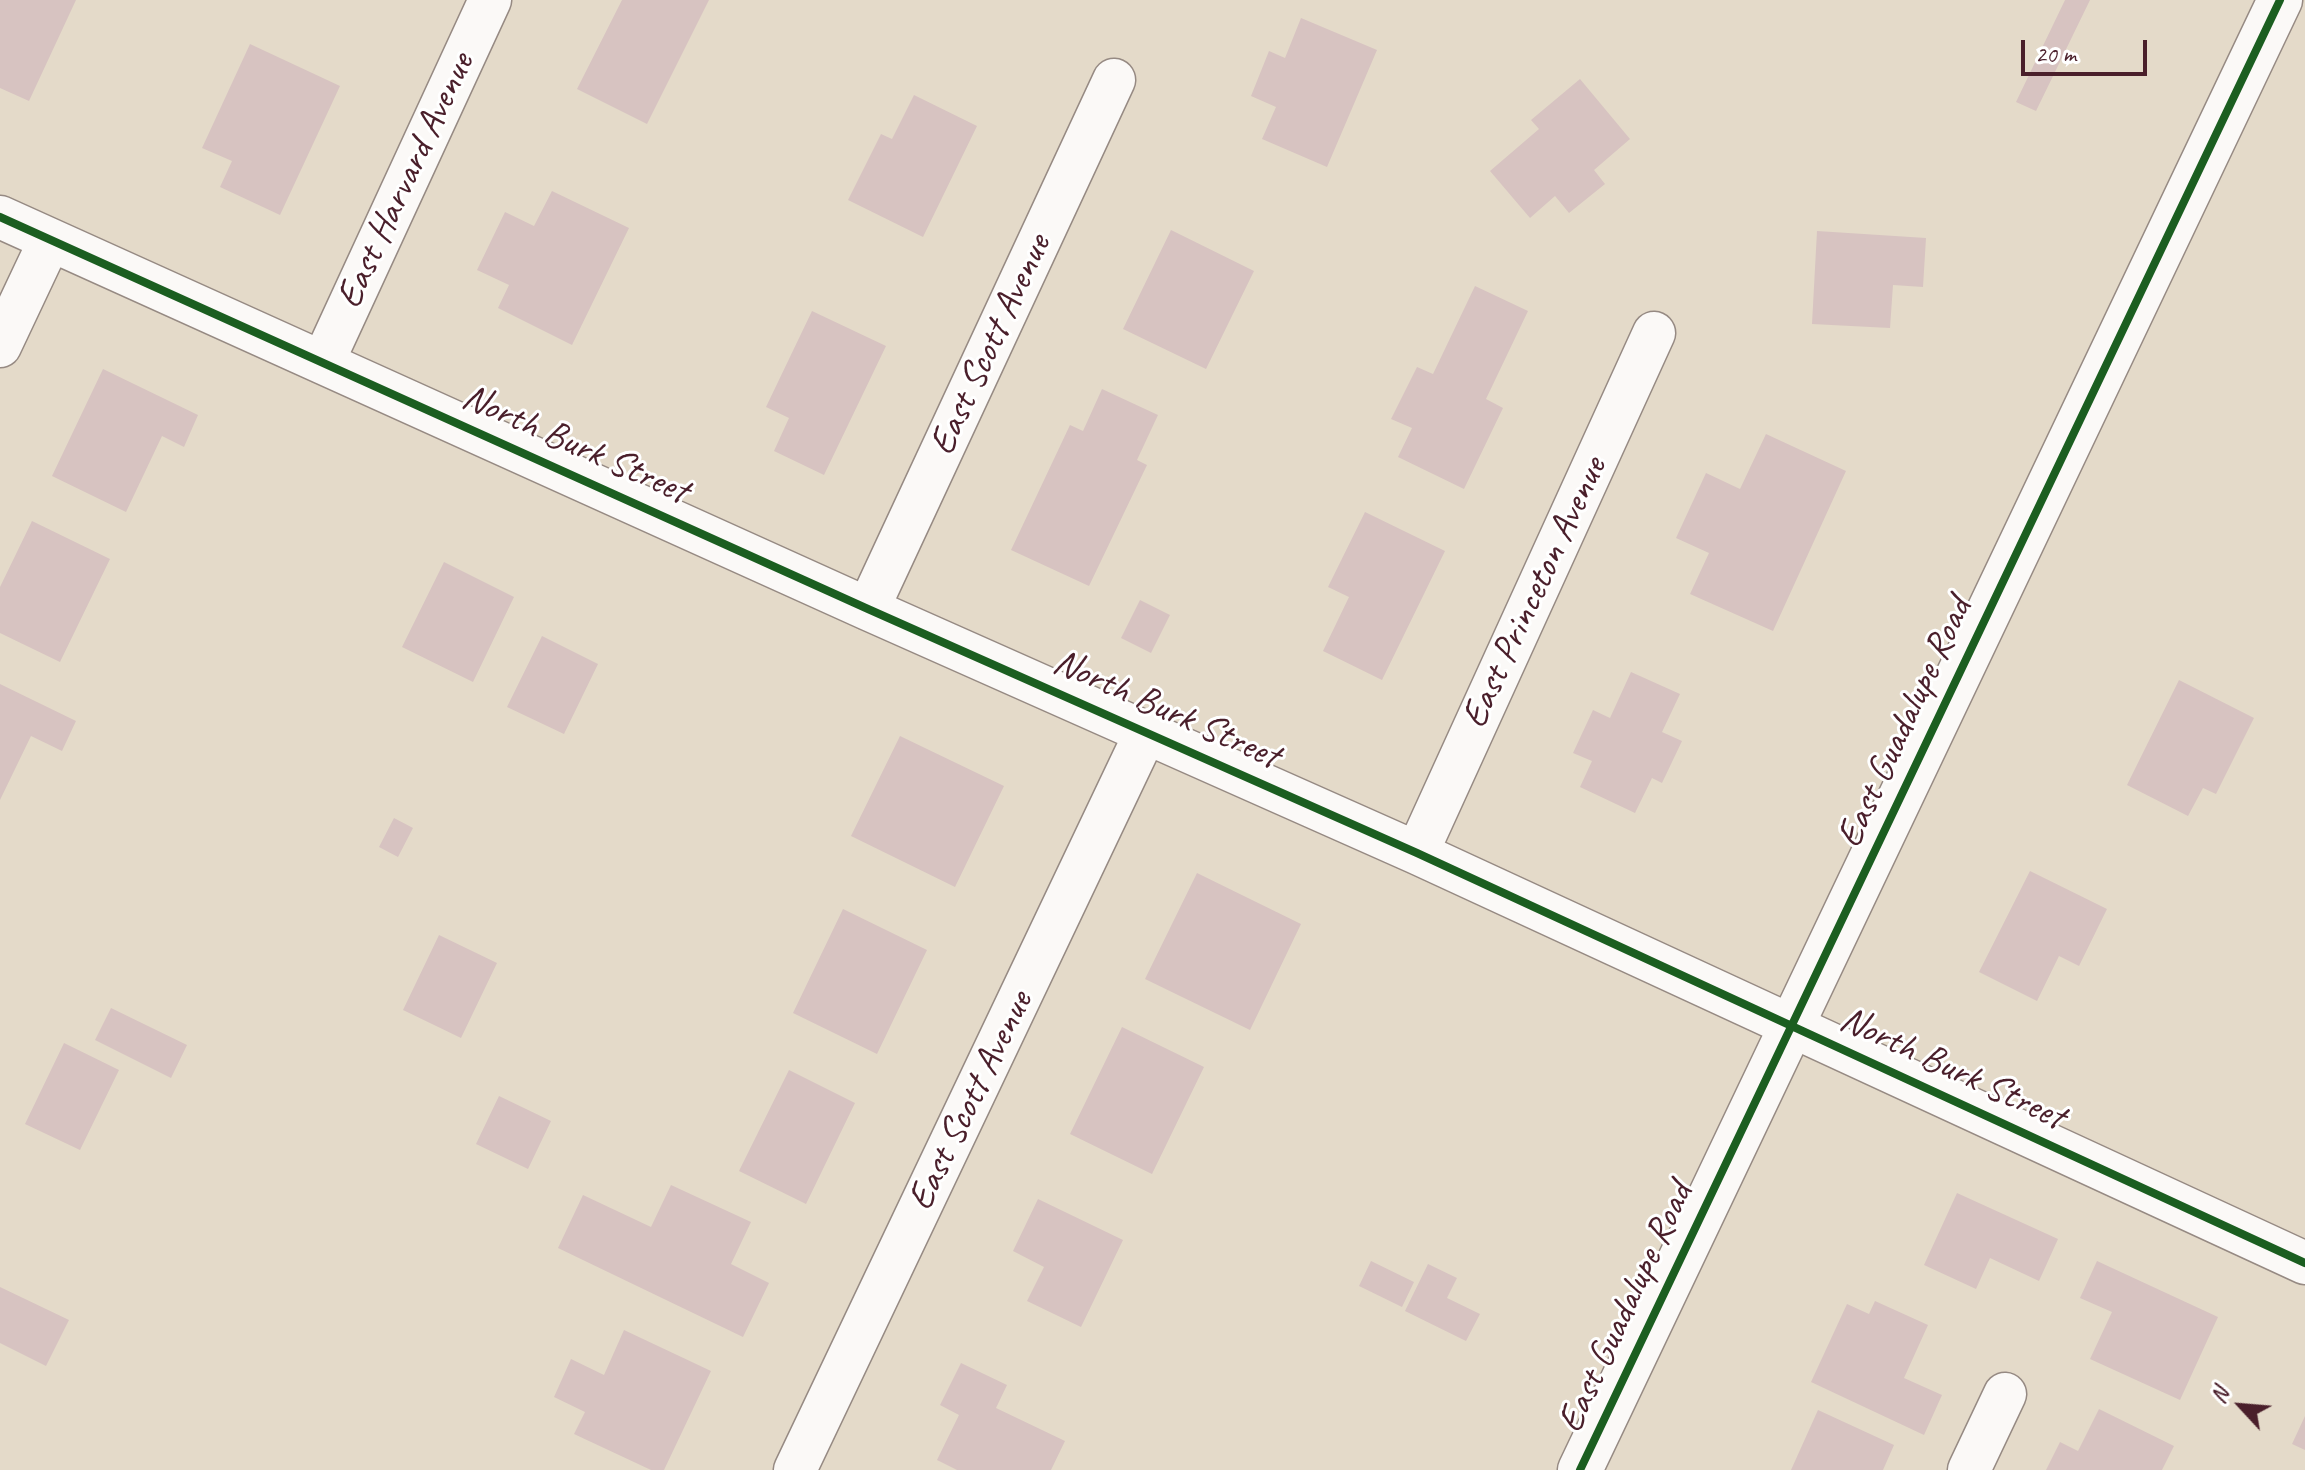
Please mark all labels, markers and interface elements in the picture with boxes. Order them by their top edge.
scale bar [2025,24,2151,74]
text: 20 m [2035,39,2076,69]
street label: East Harvard Avenue [327,46,485,316]
street label: East Scott Avenue [920,228,1062,462]
street label: North Burk Street [455,375,695,515]
street label: East Princeton Avenue [1452,450,1618,736]
street label: East Guadalupe Road [1827,591,1983,855]
street label: North Burk Street [1046,640,1286,780]
street label: East Scott Avenue [898,984,1044,1218]
street label: North Burk Street [1833,997,2071,1141]
street label: East Guadalupe Road [1548,1176,1704,1440]
north arrow [2201,1366,2281,1446]
text: N [2204,1383,2235,1408]

